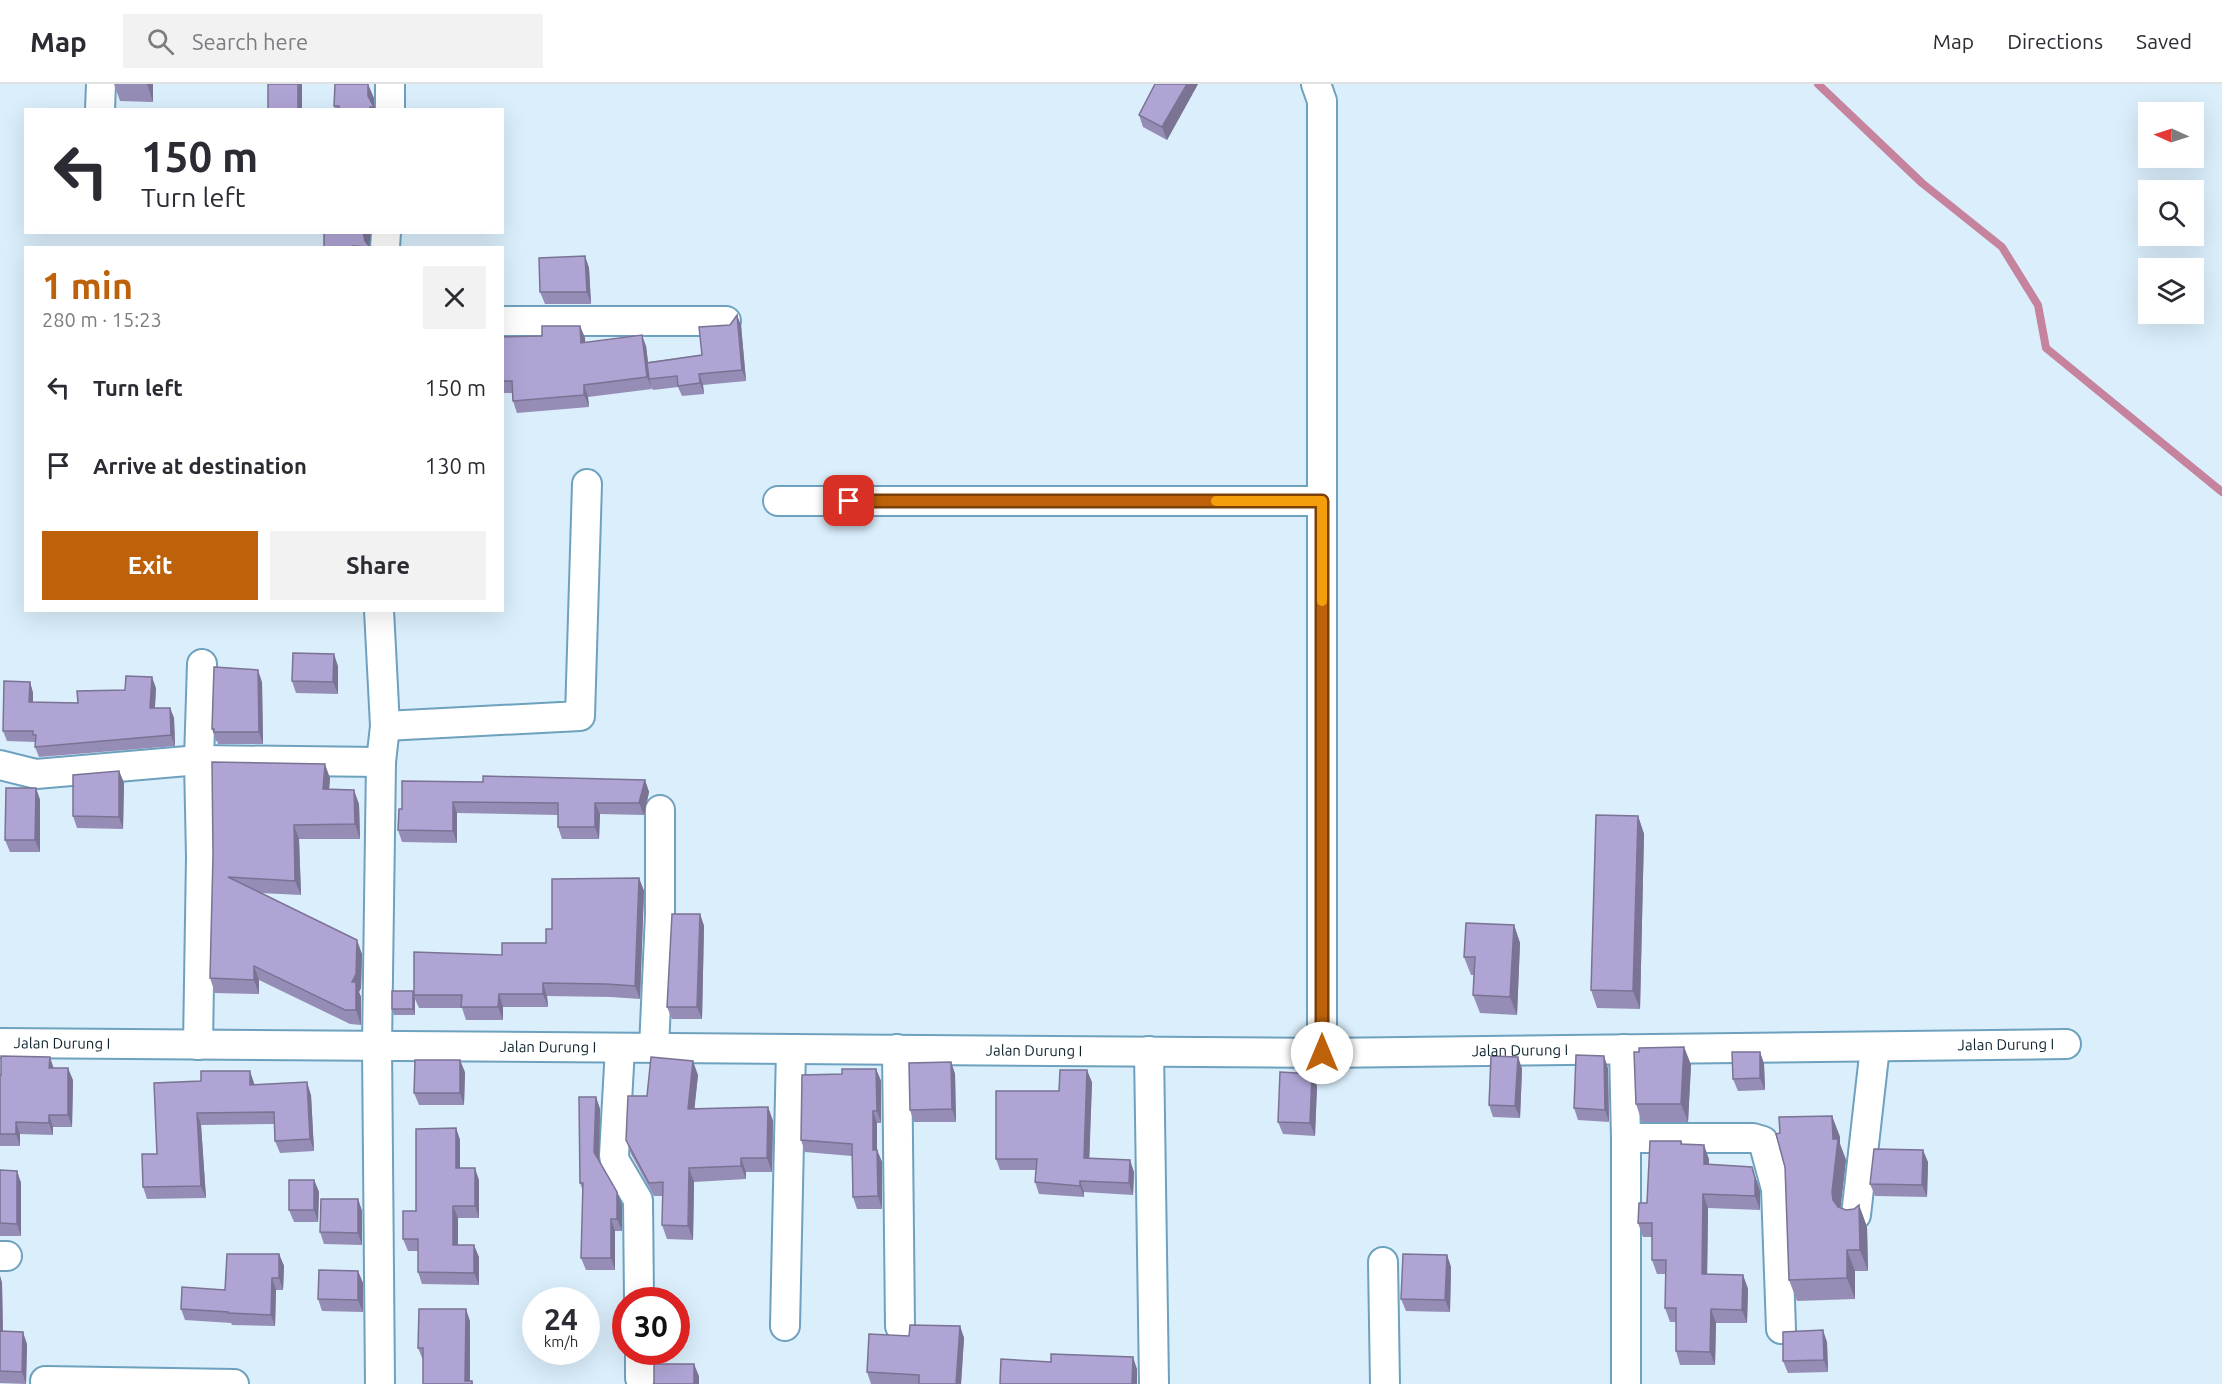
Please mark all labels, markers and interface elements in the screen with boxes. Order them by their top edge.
search box [123,14,543,68]
icon: search [144,25,177,58]
text: Map [30,26,87,57]
text: Search here [192,29,308,54]
text: Map [1933,29,1974,53]
text: Directions [2007,29,2103,53]
text: Saved [2136,29,2192,53]
north arrow [2138,102,2204,168]
map controls [2138,102,2204,324]
icon: left [42,132,120,210]
text: 150 m [141,133,258,180]
button: search [2138,180,2204,246]
text: Turn left [141,182,245,212]
button: layers [2138,258,2204,324]
text: 1 min [42,265,133,306]
button: close [423,266,486,329]
text: 280 m · 15:23 [42,308,162,331]
icon: left [42,371,75,404]
text: Turn left [93,375,183,400]
text: 150 m [425,375,486,400]
icon: arrive [42,449,75,482]
text: Arrive at destination [93,453,307,478]
text: 130 m [425,453,486,478]
pin [823,475,874,526]
icon: arrive [832,484,865,517]
button: Exit [42,531,258,600]
button: Share [270,531,486,600]
position arrow [1290,1021,1354,1085]
street label: Jalan Durung I [14,1034,110,1052]
street label: Jalan Durung I [1957,1035,2054,1053]
street label: Jalan Durung I [500,1038,596,1056]
street label: Jalan Durung I [986,1041,1082,1059]
street label: Jalan Durung I [1471,1041,1568,1059]
speed limit sign: 30 [612,1287,690,1365]
text: 24 [544,1302,578,1336]
text: km/h [544,1333,578,1350]

